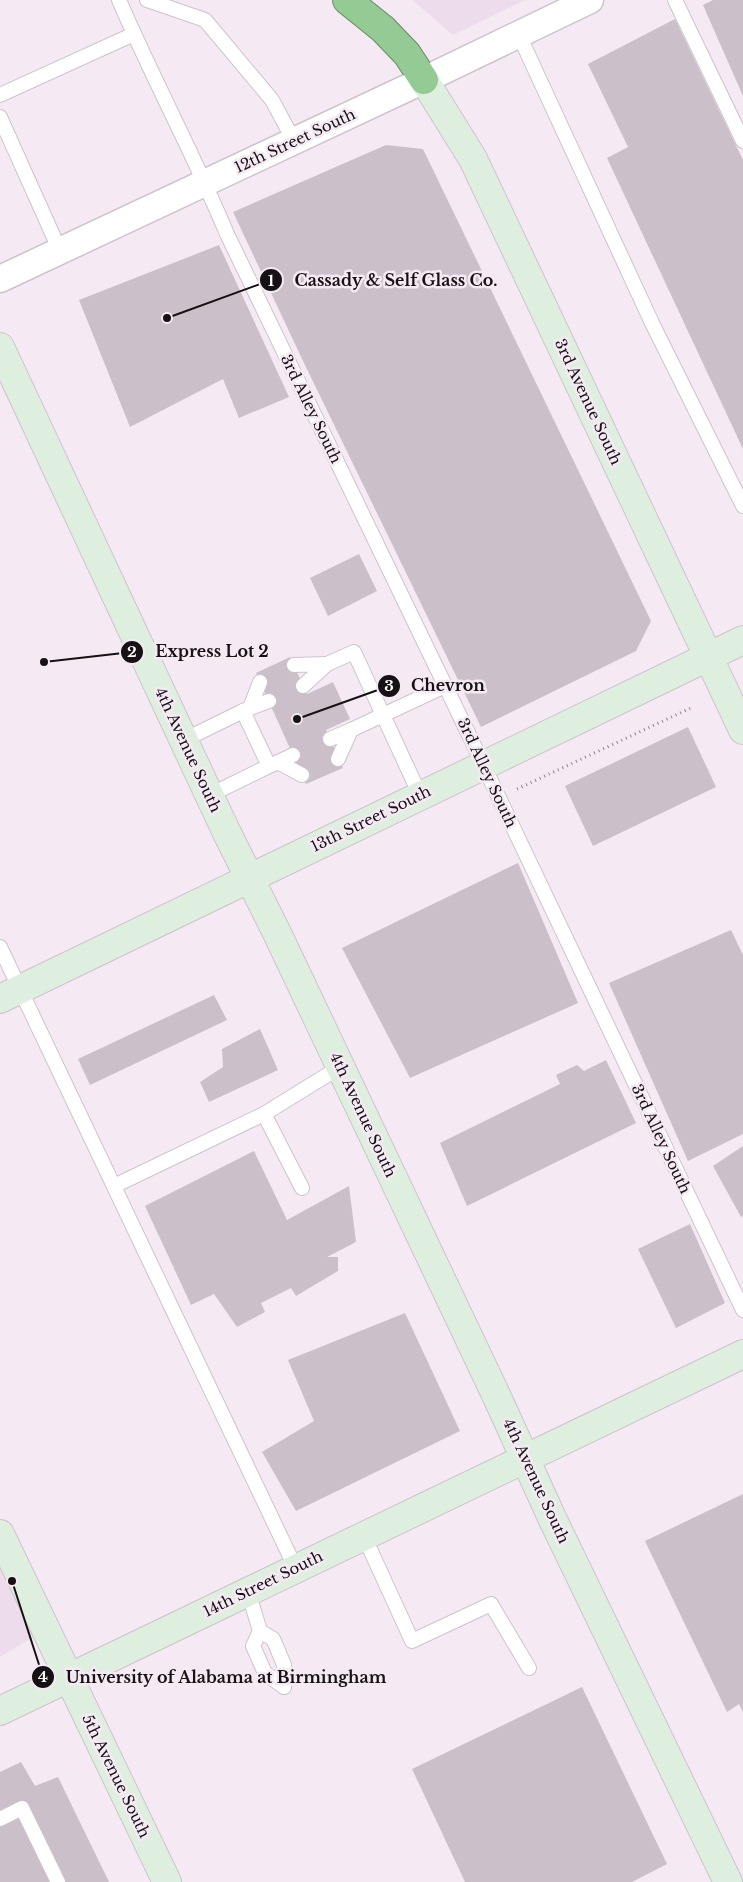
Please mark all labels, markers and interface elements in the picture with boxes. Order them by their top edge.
street label: 12th Street South [231,104,358,177]
callout: Cassady & Self Glass Co. [259,265,507,296]
text: Cassady & Self Glass Co. [295,270,497,290]
text: 1 [268,271,275,290]
street label: 3rd Avenue South [551,336,626,468]
street label: 3rd Alley South [277,351,346,466]
callout: Express Lot 2 [120,636,278,667]
text: Express Lot 2 [155,641,269,661]
text: 2 [127,642,137,661]
callout: Chevron [377,670,495,701]
text: Chevron [411,675,485,695]
text: 3 [384,676,394,695]
street label: 4th Avenue South [151,684,226,815]
street label: 3rd Alley South [454,715,521,831]
street label: 13th Street South [308,781,434,856]
street label: 4th Avenue South [326,1049,401,1180]
street label: 3rd Alley South [628,1081,695,1197]
street label: 4th Avenue South [499,1415,574,1546]
street label: 14th Street South [200,1546,326,1621]
callout: University of Alabama at Birmingham [30,1662,397,1693]
text: 4 [38,1667,48,1686]
text: University of Alabama at Birmingham [66,1667,387,1687]
street label: 5th Avenue South [78,1711,155,1841]

